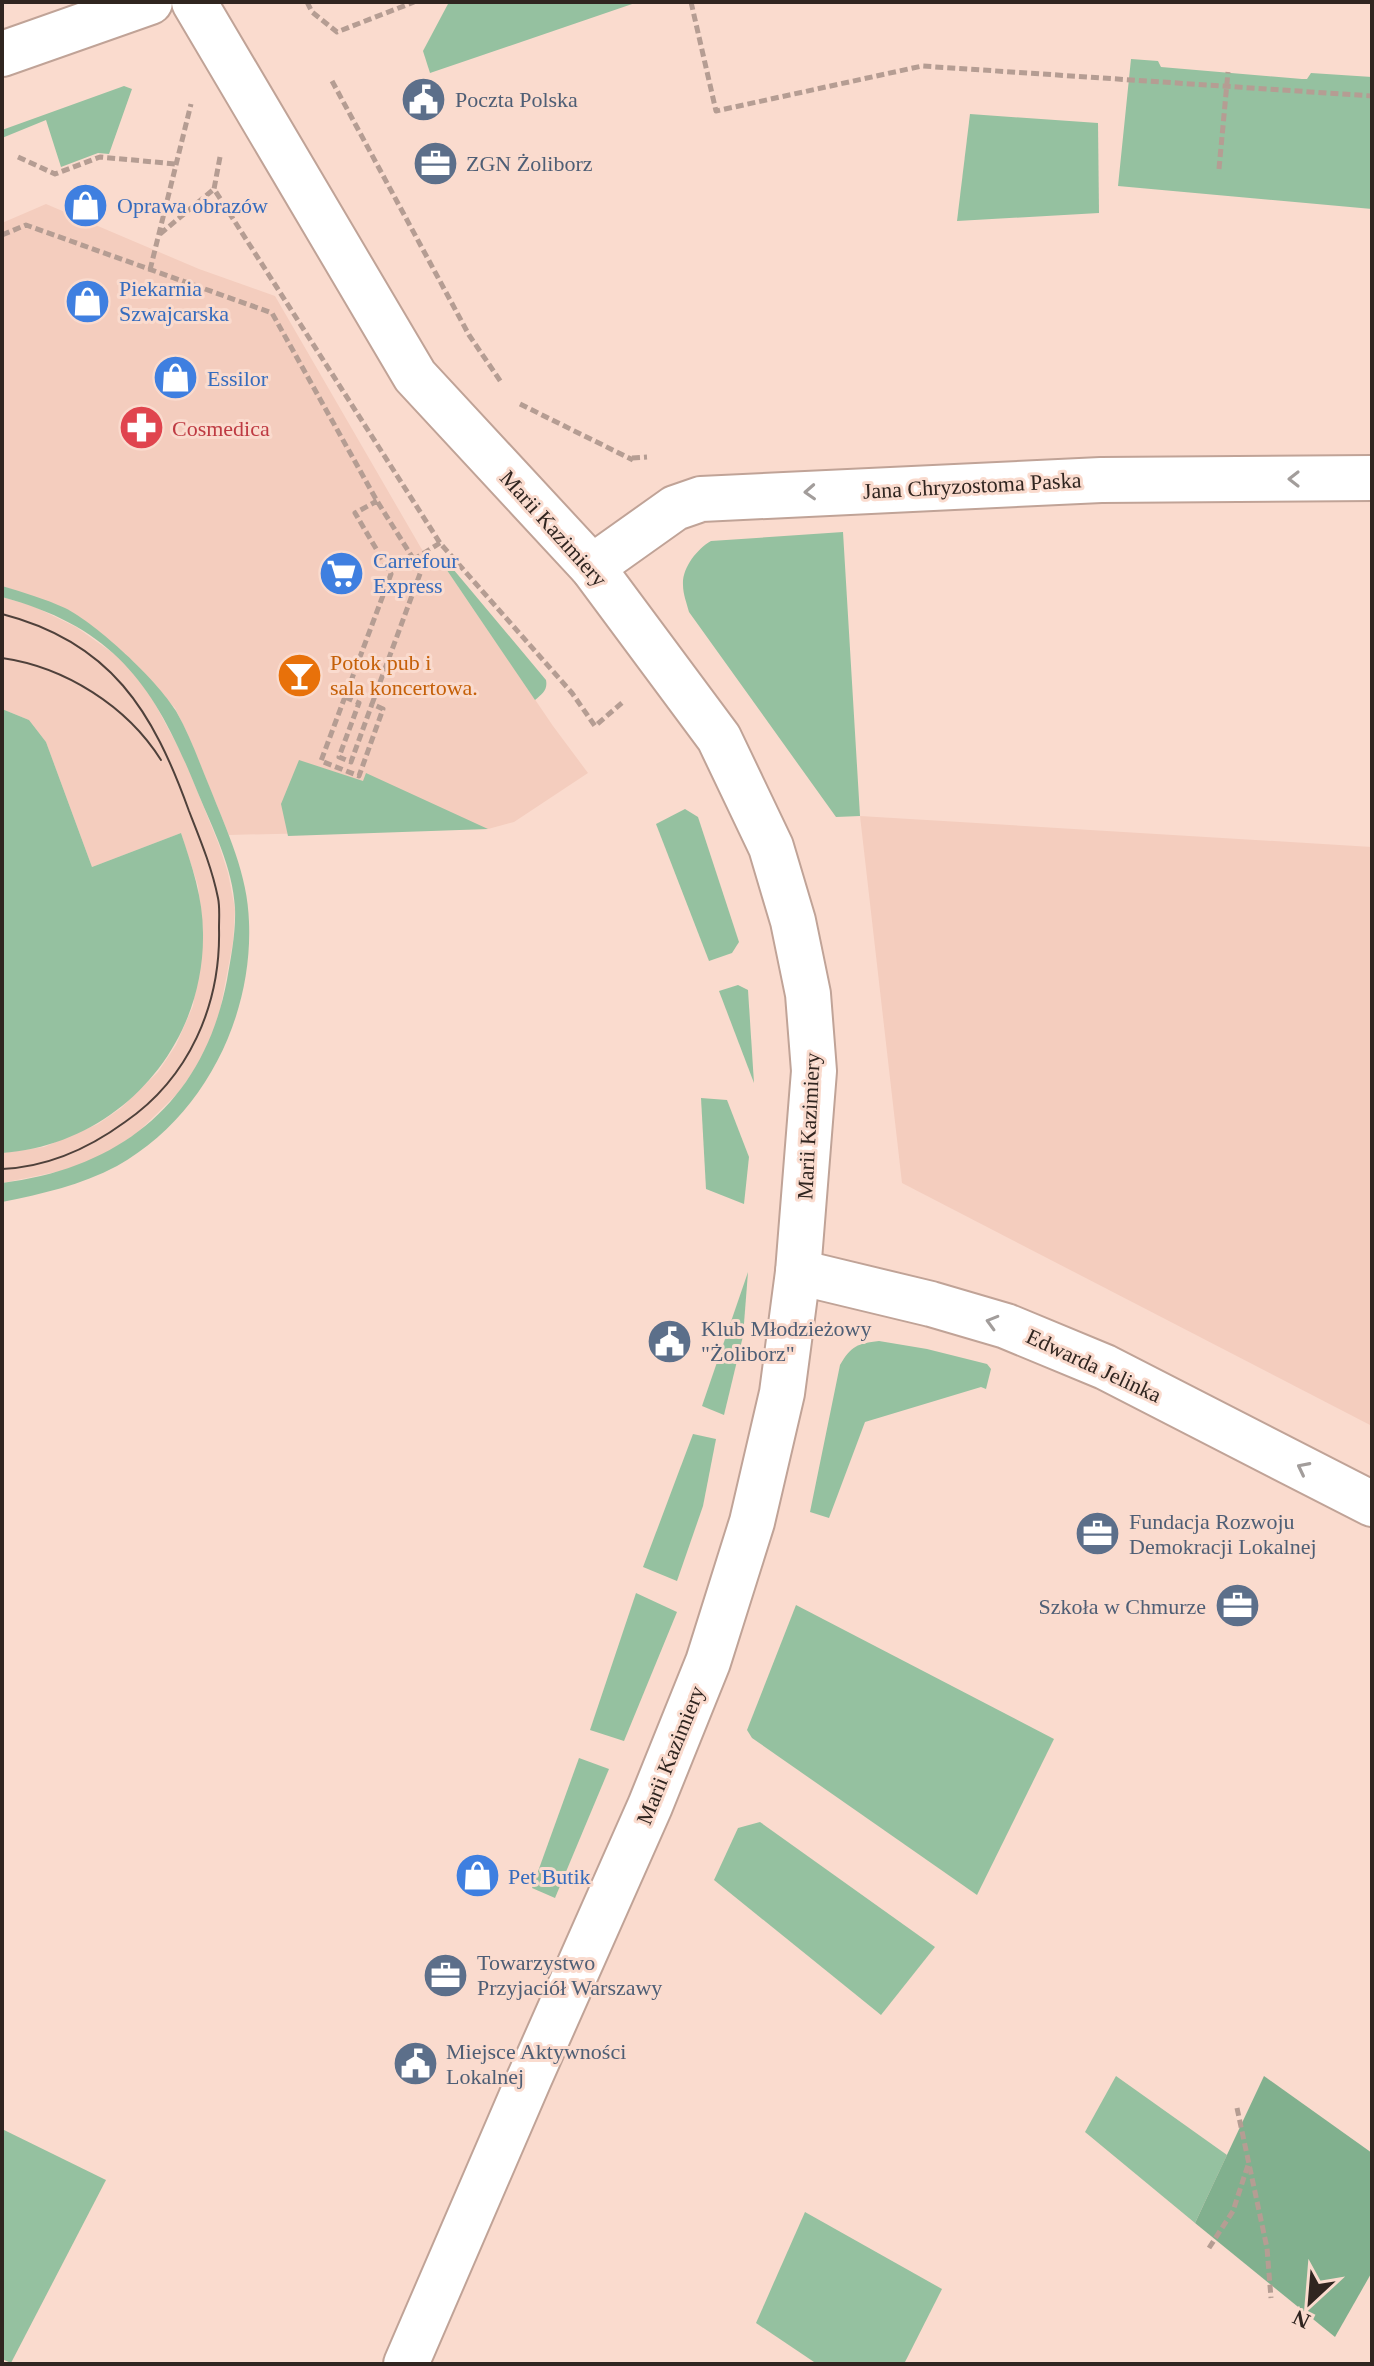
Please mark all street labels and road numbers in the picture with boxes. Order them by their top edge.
street label: Marii Kazimiery [495,465,612,591]
street label: Jana Chryzostoma Paska [862,467,1082,504]
street label: Marii Kazimiery [792,1052,825,1200]
street label: Edwarda Jelinka [1022,1323,1165,1408]
street label: Marii Kazimiery [631,1682,710,1828]

